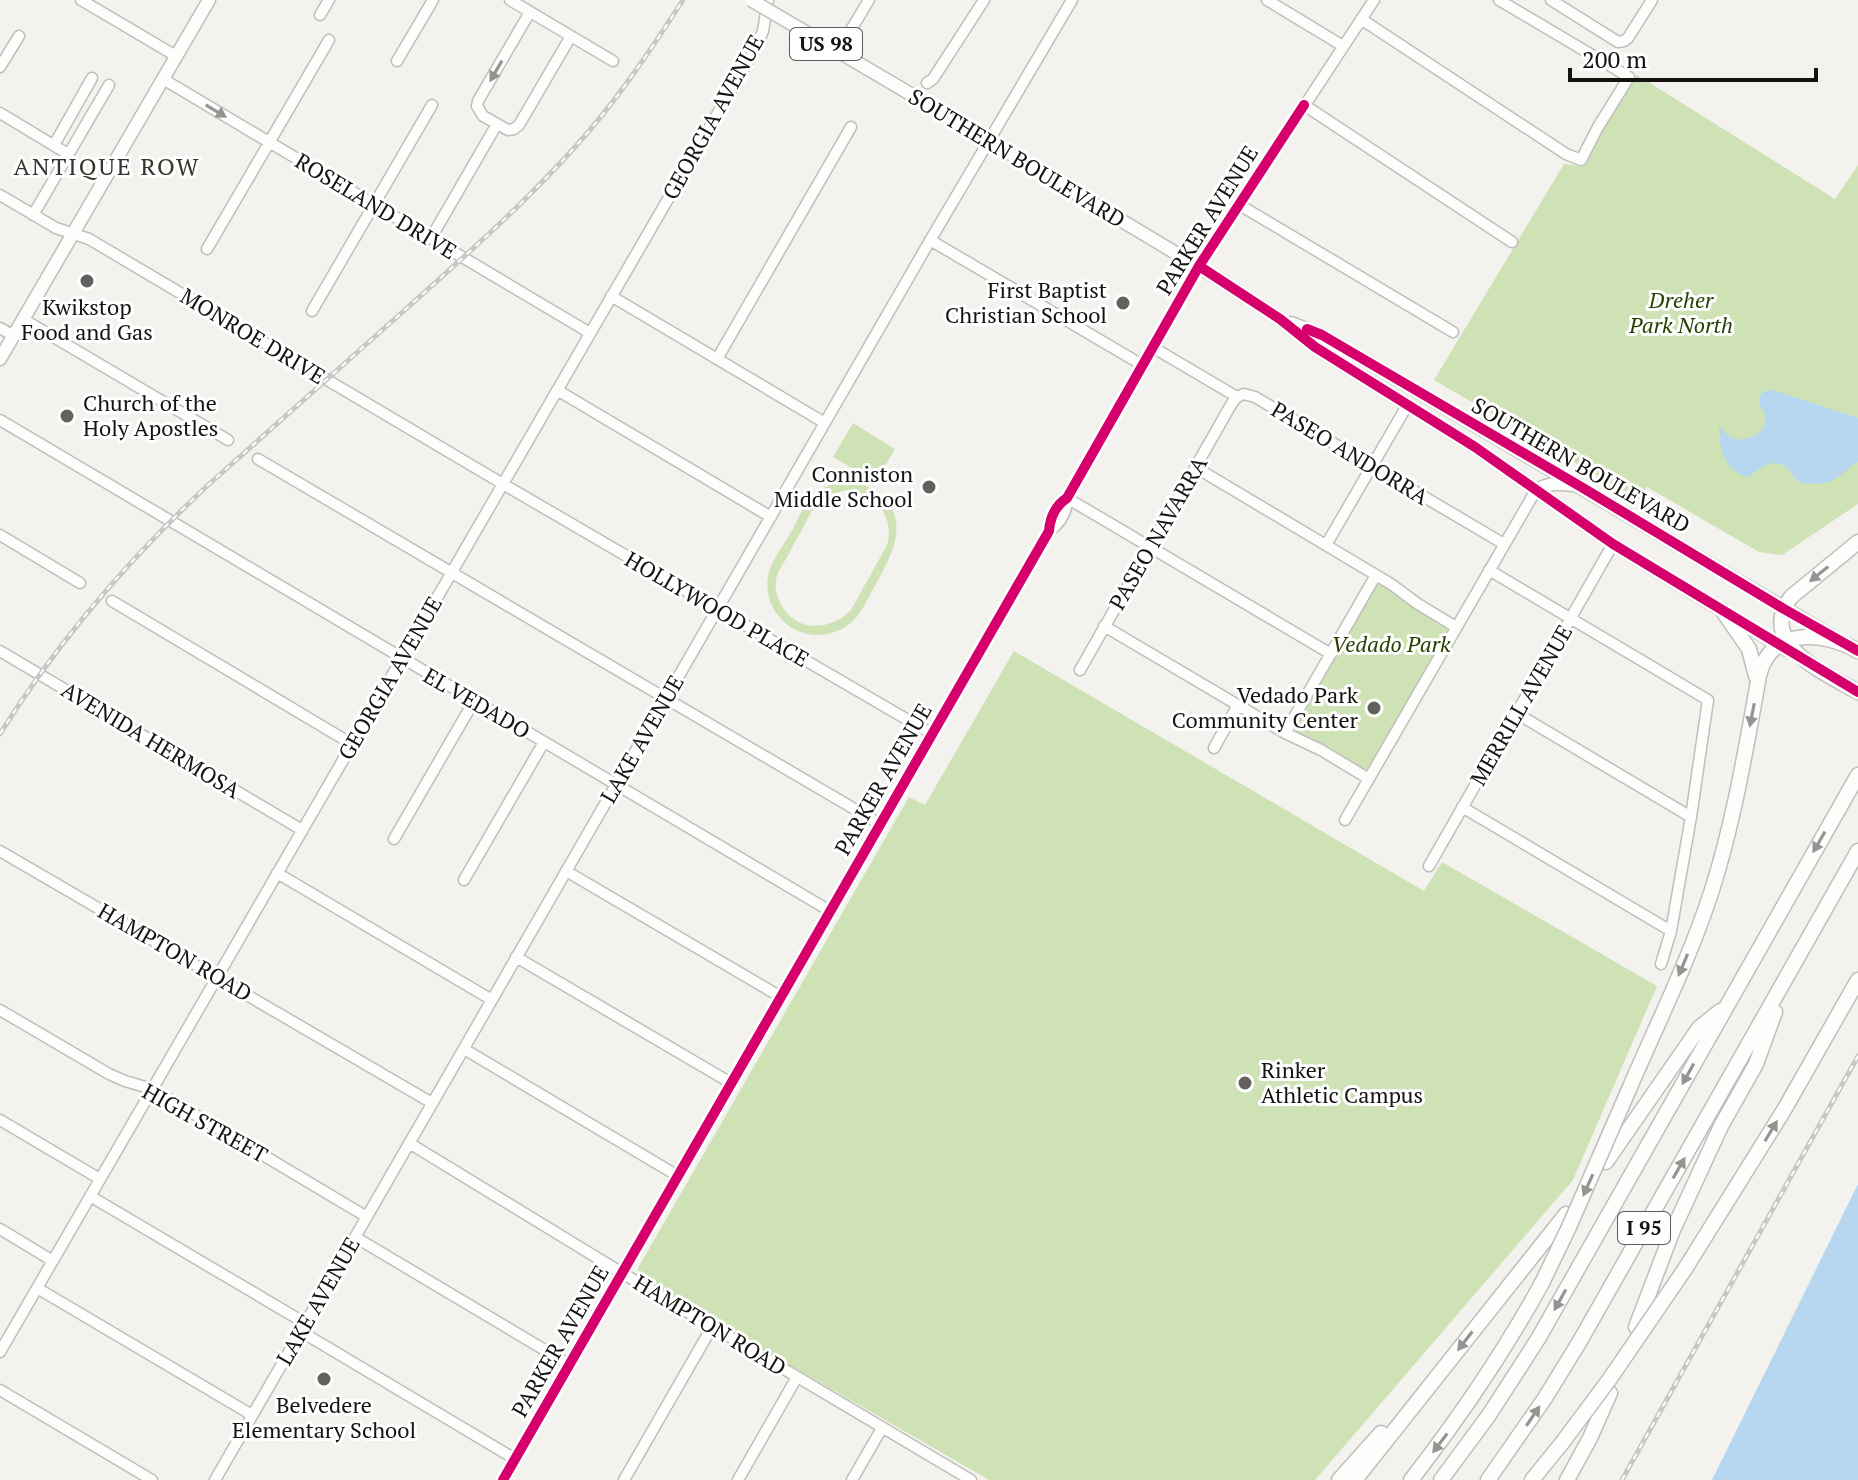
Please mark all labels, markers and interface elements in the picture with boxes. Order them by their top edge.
road number: US 98 [790,28,862,60]
street label: GEORGIA AVENUE [655,29,770,204]
scale bar [1570,32,1816,82]
text: 200 m [1582,43,1647,75]
one-way arrow [489,60,503,82]
street label: SOUTHERN BOULEVARD [904,81,1131,234]
one-way arrow [205,103,227,117]
street label: PARKER AVENUE [1149,140,1264,300]
street label: ROSELAND DRIVE [290,146,462,265]
district label: ANTIQUE ROW [14,150,200,182]
marker: Kwikstop Food and Gas [78,272,96,290]
place label: First Baptist Christian School [945,275,1107,329]
street label: MONROE DRIVE [175,281,331,390]
park label: Dreher Park North [1628,285,1733,339]
place label: Kwikstop Food and Gas [21,292,153,346]
marker: First Baptist Christian School [1114,294,1132,312]
place label: Church of the Holy Apostles [83,388,218,442]
street label: SOUTHERN BOULEVARD [1467,390,1696,539]
street label: PASEO ANDORRA [1266,394,1435,511]
marker: Church of the Holy Apostles [58,407,76,425]
street label: PASEO NAVARRA [1102,450,1214,615]
place label: Conniston Middle School [774,459,913,513]
marker: Conniston Middle School [920,478,938,496]
street label: HOLLYWOOD PLACE [620,544,815,673]
one-way arrow [1809,565,1829,582]
street label: GEORGIA AVENUE [331,591,448,765]
street label: MERRILL AVENUE [1463,619,1578,790]
park label: Vedado Park [1332,629,1451,658]
street label: EL VEDADO [419,660,536,745]
street label: LAKE AVENUE [593,669,690,808]
street label: AVENIDA HERMOSA [56,675,247,805]
place label: Vedado Park Community Center [1172,680,1359,734]
street label: PARKER AVENUE [827,698,938,860]
marker: Vedado Park Community Center [1365,699,1383,717]
one-way arrow [1745,702,1757,727]
one-way arrow [1813,831,1826,854]
street label: HAMPTON ROAD [93,896,257,1007]
one-way arrow [1677,953,1690,976]
place label: Rinker Athletic Campus [1261,1055,1423,1109]
one-way arrow [1681,1062,1695,1085]
marker: Rinker Athletic Campus [1236,1074,1254,1092]
street label: HIGH STREET [137,1076,273,1169]
one-way arrow [1764,1120,1778,1142]
one-way arrow [1672,1157,1686,1179]
one-way arrow [1581,1173,1595,1196]
road number: I 95 [1618,1212,1670,1244]
street label: LAKE AVENUE [269,1231,366,1370]
street label: PARKER AVENUE [504,1260,615,1422]
street label: HAMPTON ROAD [629,1268,792,1382]
one-way arrow [1554,1289,1568,1311]
one-way arrow [1458,1331,1474,1351]
marker: Belvedere Elementary School [315,1370,333,1388]
place label: Belvedere Elementary School [232,1390,416,1444]
one-way arrow [1525,1406,1540,1427]
one-way arrow [1432,1432,1448,1453]

